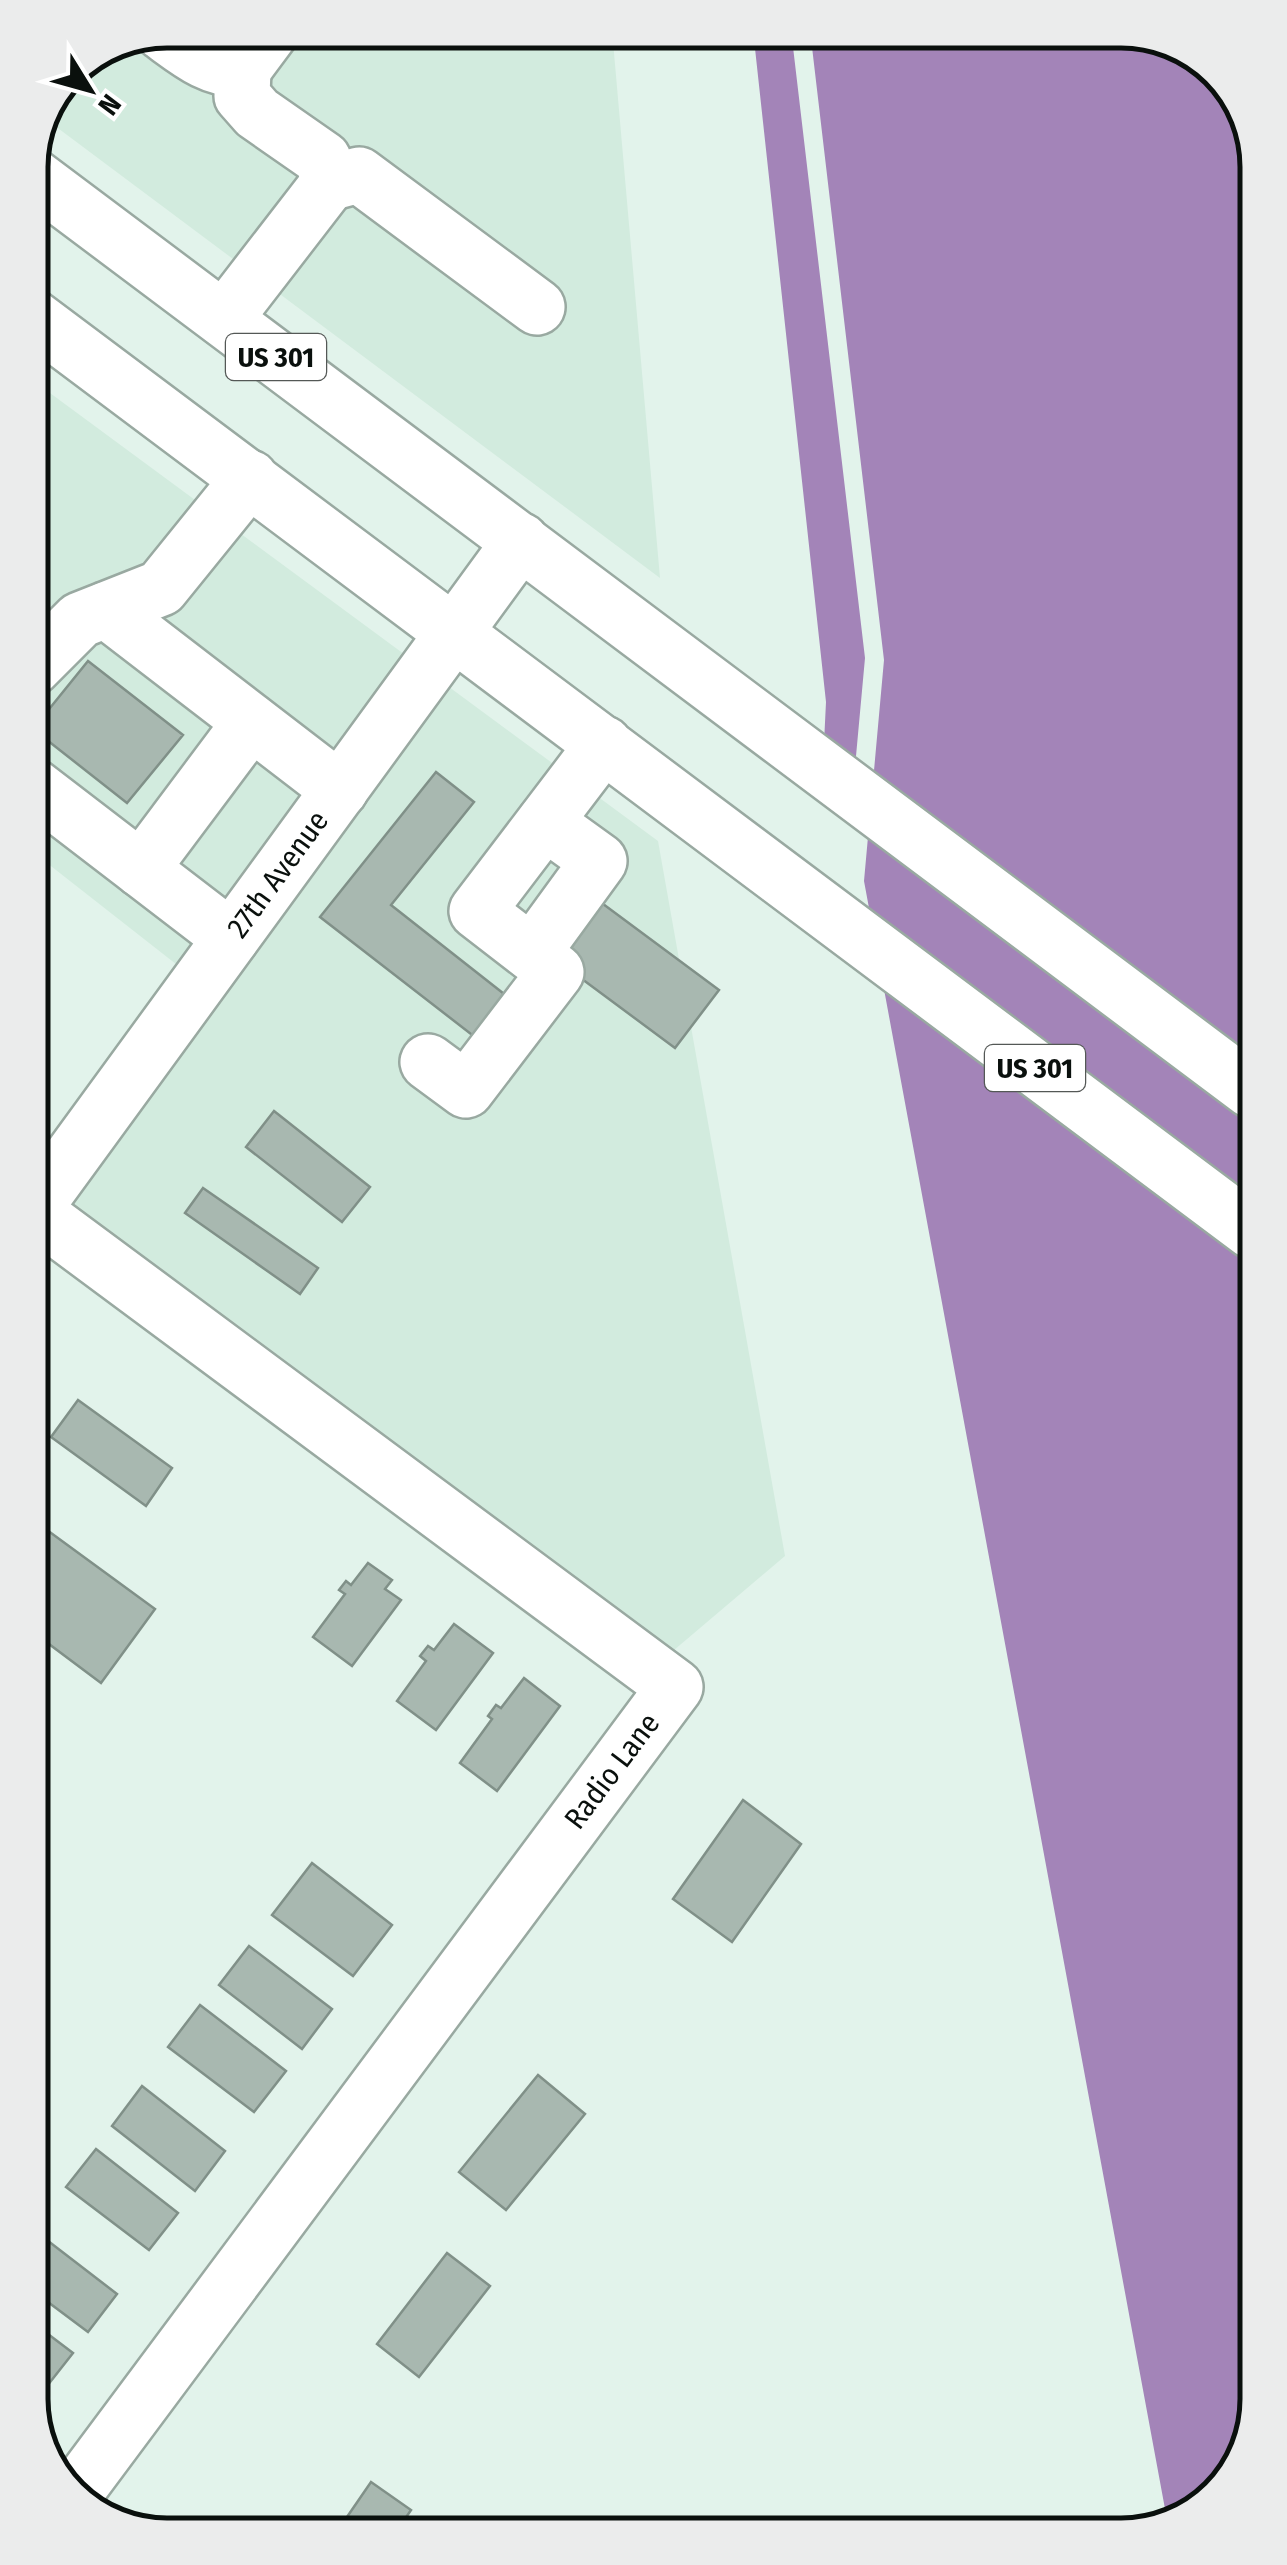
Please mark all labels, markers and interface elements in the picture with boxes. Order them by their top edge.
north arrow [40,40,140,140]
text: N [91,88,128,121]
road number: US 301 [226,334,326,380]
street label: 27th Avenue [220,804,336,945]
road number: US 301 [985,1045,1085,1091]
street label: Radio Lane [557,1706,667,1836]

